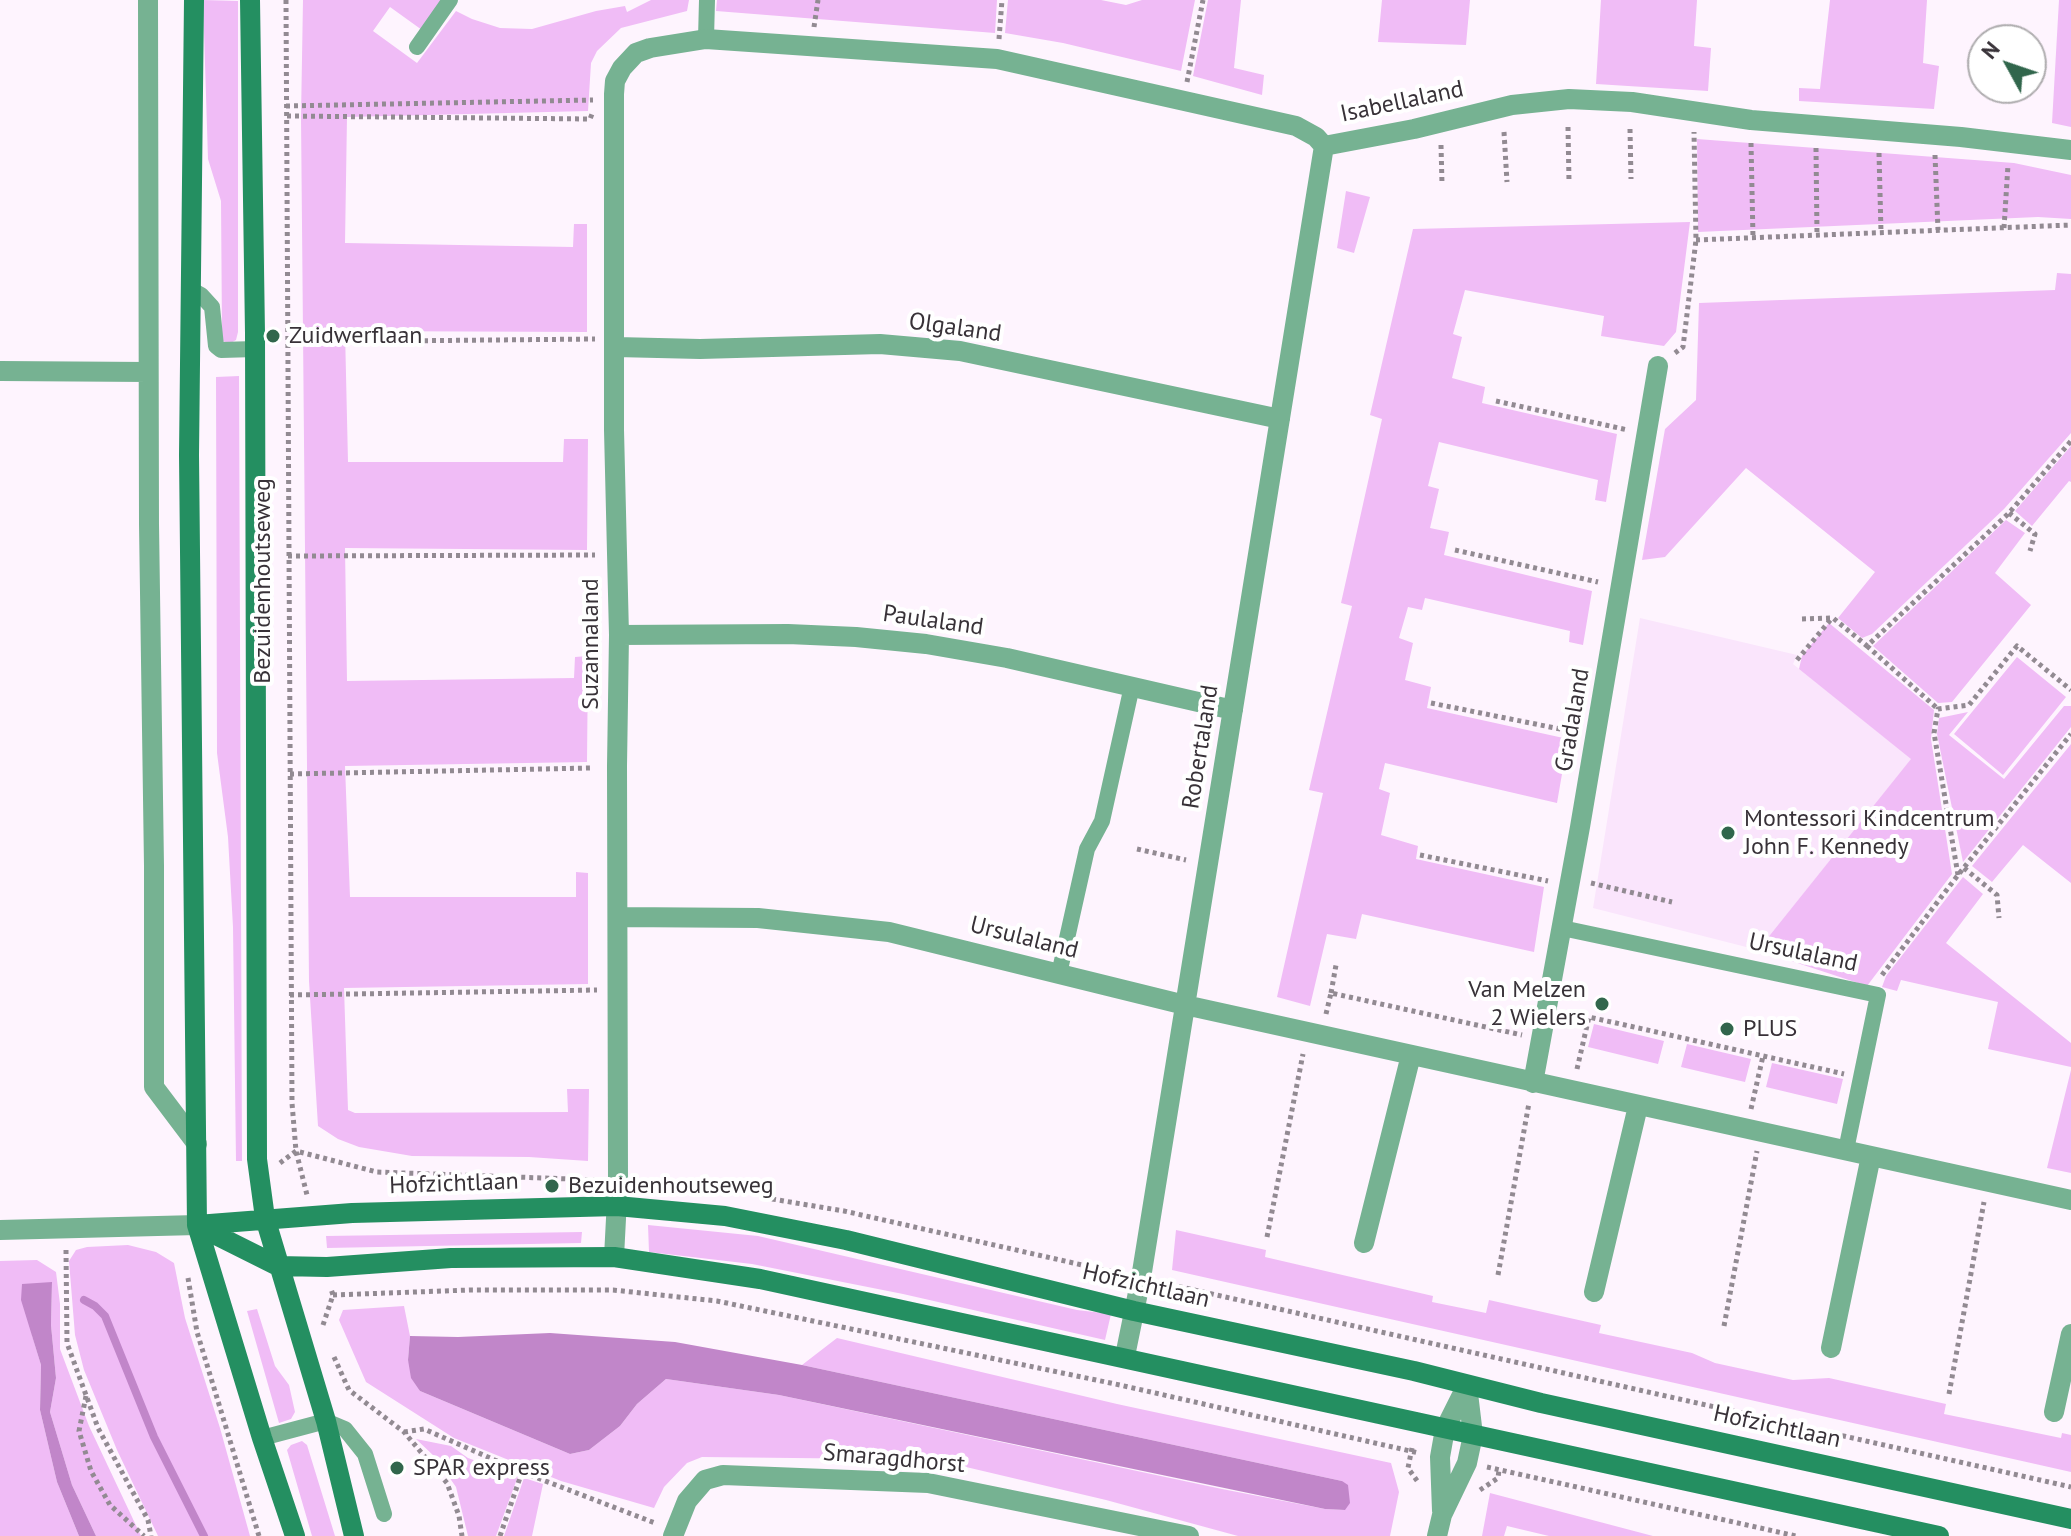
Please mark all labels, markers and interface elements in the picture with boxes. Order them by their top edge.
north arrow [1967,24,2047,104]
text: N [1975,35,2006,64]
street label: Isabellaland [1338,75,1466,129]
street label: Olgaland [907,307,1003,349]
place label: Zuidwerflaan [289,322,422,350]
marker: Zuidwerflaan [264,327,282,345]
street label: Bezuidenhoutseweg [249,478,277,684]
street label: Suzannaland [577,578,605,710]
street label: Paulaland [881,600,985,642]
street label: Gradaland [1550,666,1596,774]
street label: Robertaland [1177,683,1225,811]
place label: Montessori Kindcentrum John F. Kennedy [1744,805,1995,861]
marker: Montessori Kindcentrum John F. Kennedy [1719,824,1737,842]
street label: Ursulaland [967,911,1081,965]
street label: Ursulaland [1746,927,1860,979]
place label: Van Melzen 2 Wielers [1468,976,1586,1032]
marker: Van Melzen 2 Wielers [1593,995,1611,1013]
place label: PLUS [1743,1015,1797,1043]
marker: PLUS [1718,1020,1736,1038]
street label: Hofzichtlaan [389,1167,519,1201]
place label: Bezuidenhoutseweg [568,1172,774,1200]
marker: Bezuidenhoutseweg [543,1177,561,1195]
street label: Hofzichtlaan [1080,1257,1212,1315]
street label: Hofzichtlaan [1711,1399,1843,1455]
street label: Smaragdhorst [822,1438,966,1480]
place label: SPAR express [413,1454,550,1482]
marker: SPAR express [388,1459,406,1477]

